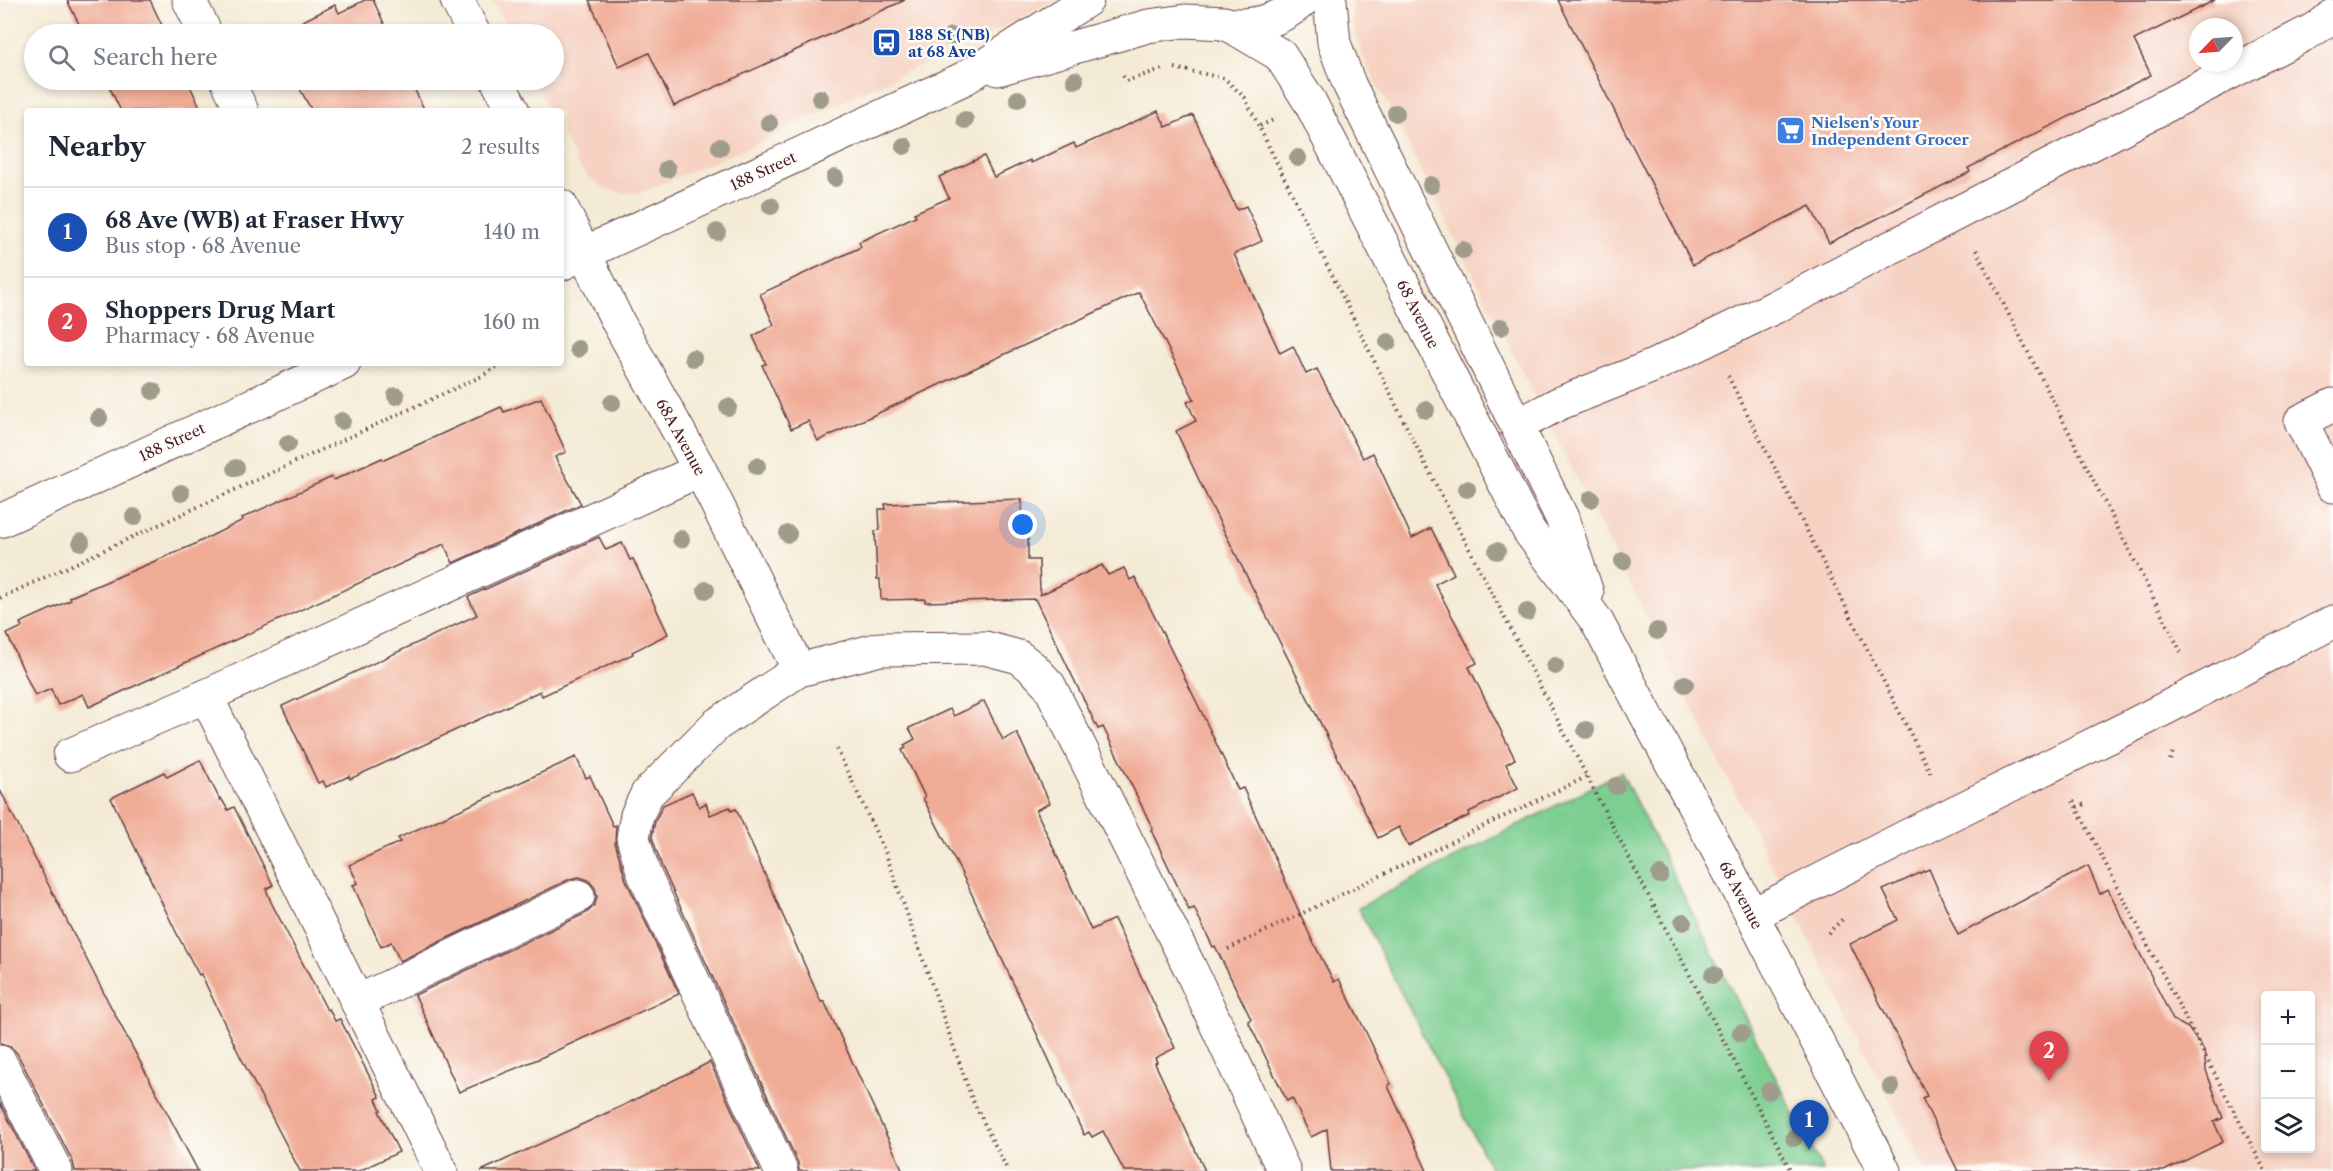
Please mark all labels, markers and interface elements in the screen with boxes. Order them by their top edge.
north arrow [2189,18,2243,72]
search box [24,24,564,90]
place label: 188 St (NB) at 68 Ave [908,25,990,61]
bus stop icon: 188 St (NB) at 68 Ave [871,27,903,59]
icon: search [45,41,78,74]
text: Search here [93,44,218,71]
place label: Nielsen's Your Independent Grocer [1811,113,1969,149]
supermarket icon: Nielsen's Your Independent Grocer [1774,115,1806,147]
text: Nearby [48,131,146,163]
text: 2 results [461,135,540,159]
street label: 188 Street [727,147,800,195]
text: 68 Ave (WB) at Fraser Hwy [105,207,404,234]
text: 1 [63,220,72,244]
text: 140 m [483,220,540,244]
text: Bus stop · 68 Avenue [105,234,301,258]
street label: 68 Avenue [1393,277,1443,351]
text: Shoppers Drug Mart [105,297,335,324]
text: 2 [62,310,73,334]
text: 160 m [483,310,540,334]
text: Pharmacy · 68 Avenue [105,324,315,348]
street label: 68A Avenue [652,395,710,479]
street label: 188 Street [136,418,209,466]
your location [1008,510,1037,539]
street label: 68 Avenue [1715,858,1767,932]
map controls [2261,991,2315,1153]
button: + [2261,991,2315,1045]
pin: 2 [2030,1032,2068,1081]
button: − [2261,1045,2315,1099]
button: layers [2261,1099,2315,1153]
pin: 1 [1790,1100,1828,1150]

